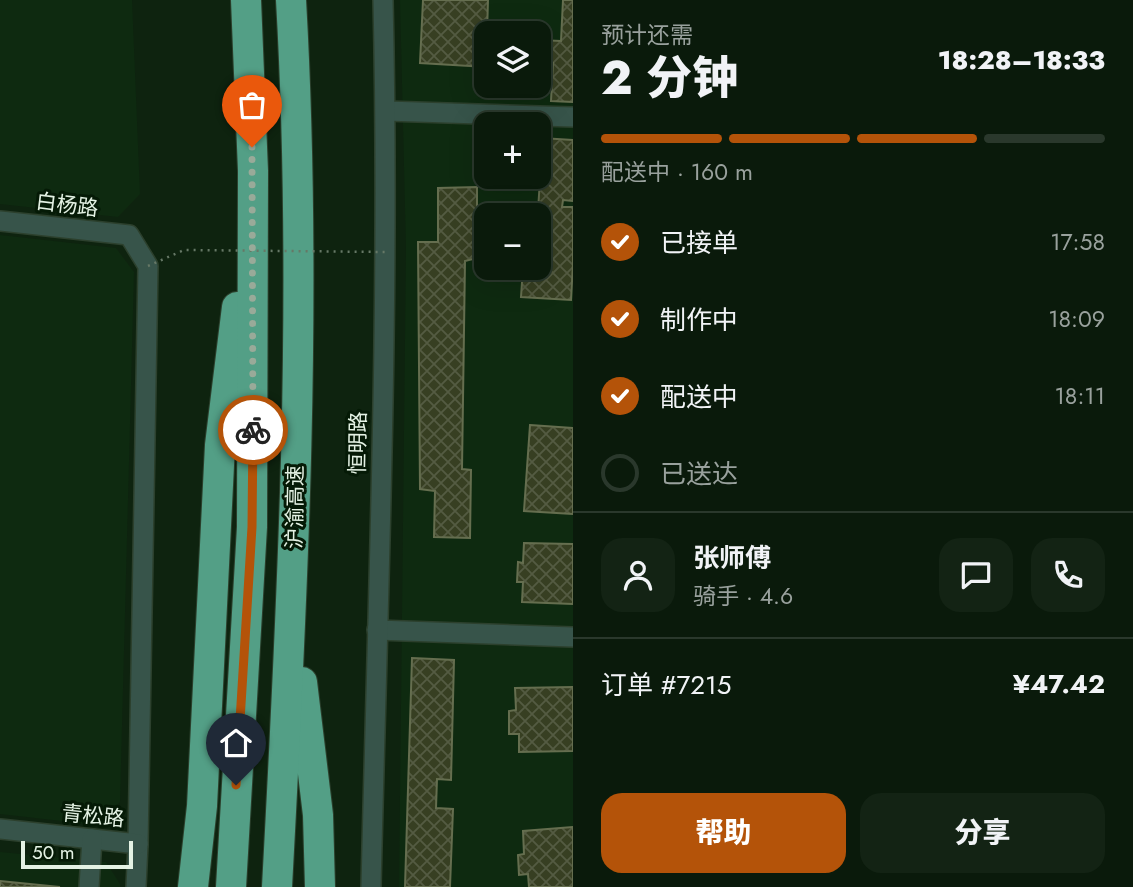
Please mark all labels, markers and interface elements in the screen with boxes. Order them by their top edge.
text: 预计还需 [601,18,693,52]
map controls [474,21,551,280]
button: layers [474,21,551,98]
text: 18:28–18:33 [938,41,1105,79]
text: 2 分钟 [601,45,738,111]
pin [222,75,282,147]
icon: bag [233,86,271,124]
button: + [474,112,551,189]
text: 配送中 · 160 m [601,155,753,189]
street label: 白杨路 [34,186,100,224]
button: − [474,203,551,280]
icon: check [601,223,639,261]
text: 已接单 [660,224,738,262]
text: 17:58 [1050,225,1105,259]
icon: check [601,300,639,338]
text: 制作中 [660,301,738,339]
text: 18:09 [1048,302,1105,336]
icon: check [601,377,639,415]
text: 配送中 [660,378,738,416]
text: 18:11 [1054,379,1105,413]
courier [218,395,288,465]
icon: bike [234,411,272,449]
street label: 恒明路 [342,411,374,475]
text: 已送达 [660,455,738,493]
street label: 沪渝高速 [279,465,311,549]
button: person [601,538,675,612]
button: chat [939,538,1013,612]
button: phone [1031,538,1105,612]
text: 张师傅 [693,539,771,577]
text: 骑手 · 4.6 [693,579,793,613]
text: ¥47.42 [1013,665,1105,703]
text: 订单 #7215 [601,666,731,704]
pin [206,713,266,785]
icon: home [217,724,255,762]
button: 帮助 [601,793,846,873]
button: 分享 [860,793,1105,873]
street label: 青松路 [60,798,126,834]
scale bar [21,838,133,870]
text: 50 m [32,839,75,866]

